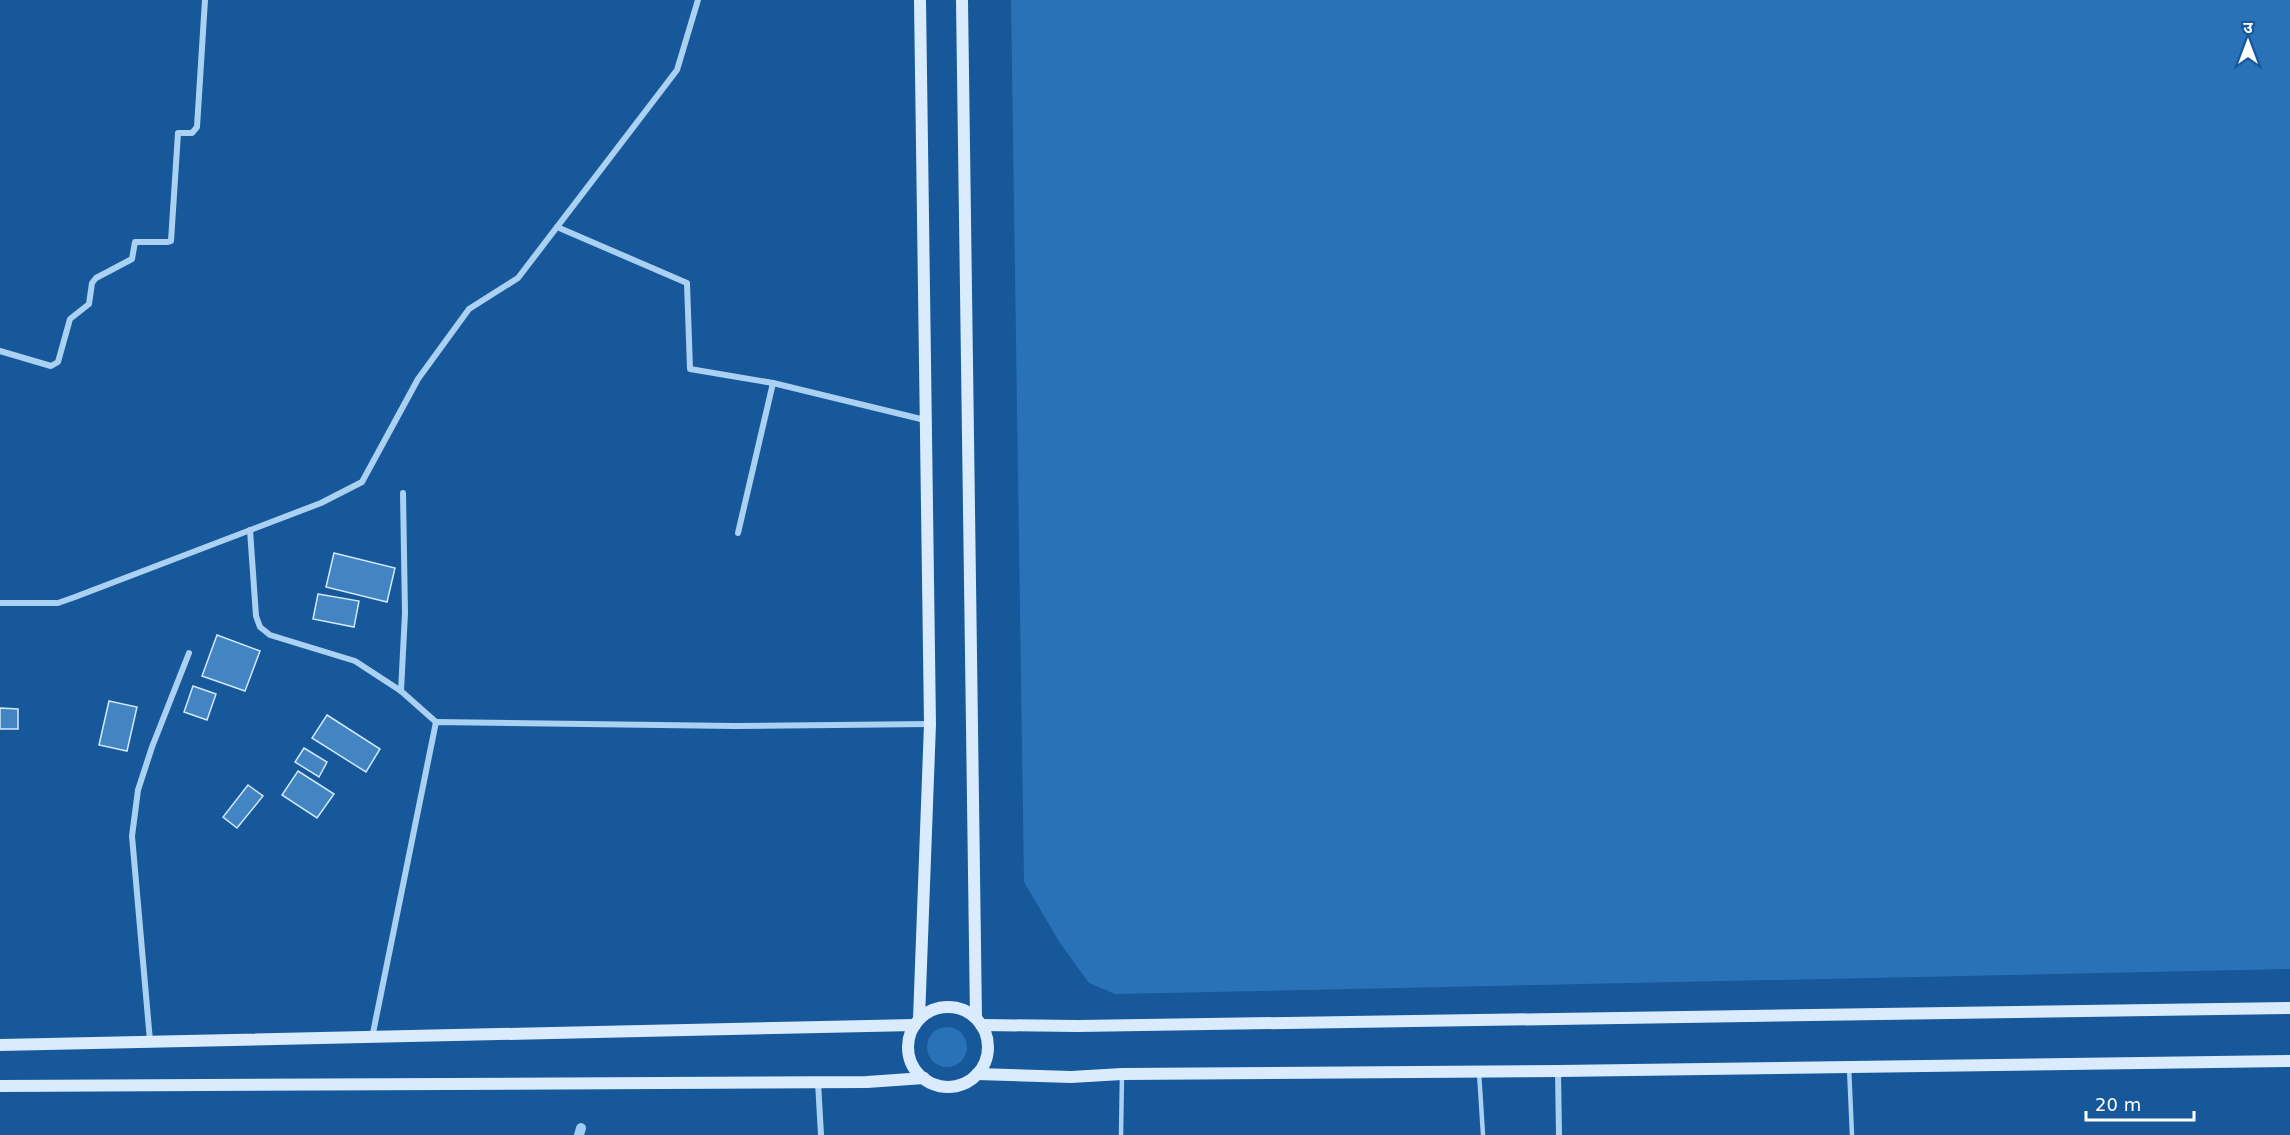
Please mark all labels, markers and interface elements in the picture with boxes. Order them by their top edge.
north arrow [2218,12,2278,72]
text: उ [2243,18,2253,37]
scale bar [2086,1084,2194,1122]
text: 20 m [2095,1094,2141,1115]

